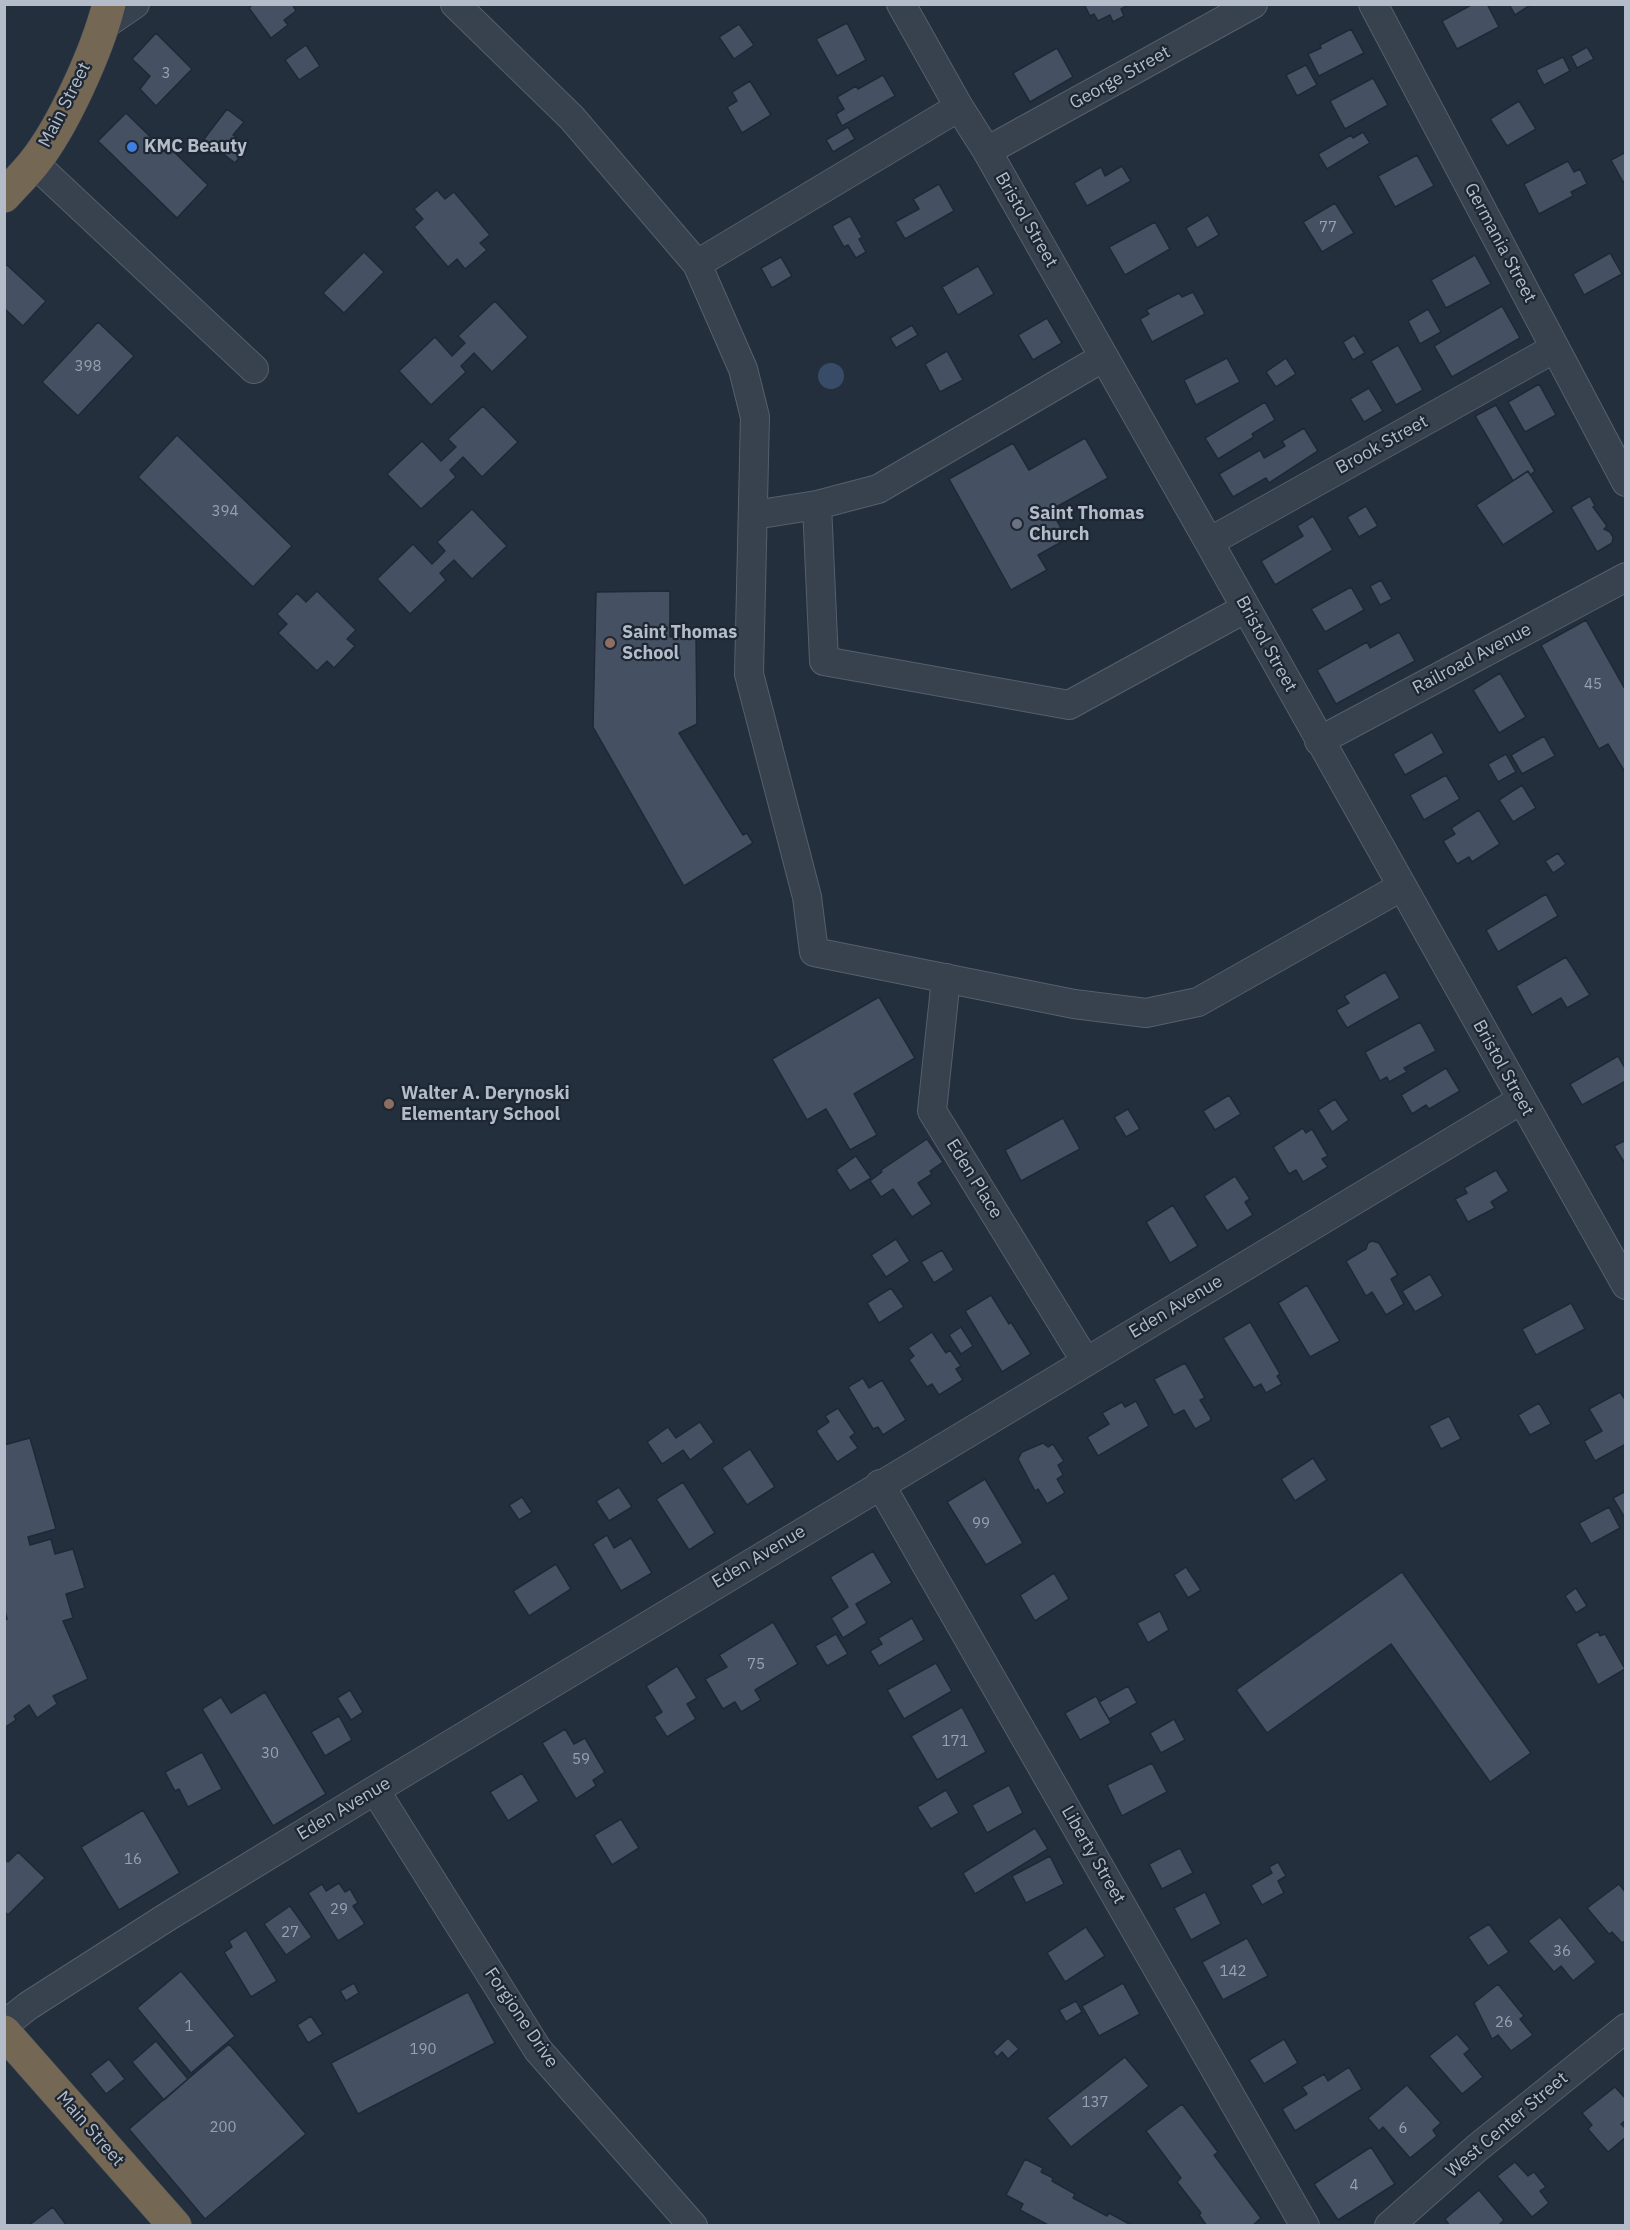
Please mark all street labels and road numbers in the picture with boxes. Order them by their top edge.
street label: George Street [1066,42,1174,114]
street label: Main Street [34,59,96,151]
street label: Bristol Street [990,169,1062,271]
street label: Germania Street [1459,180,1541,306]
street label: Brook Street [1332,411,1432,479]
street label: Bristol Street [1231,592,1301,696]
street label: Railroad Avenue [1409,619,1535,699]
street label: Bristol Street [1468,1016,1538,1120]
street label: Eden Place [941,1135,1007,1223]
street label: Eden Avenue [1125,1271,1227,1343]
street label: Eden Avenue [708,1521,810,1593]
street label: Eden Avenue [293,1773,395,1845]
street label: Liberty Street [1056,1802,1130,1908]
street label: Forgione Drive [480,1964,562,2072]
street label: West Center Street [1442,2068,1572,2182]
street label: Main Street [51,2087,129,2171]

